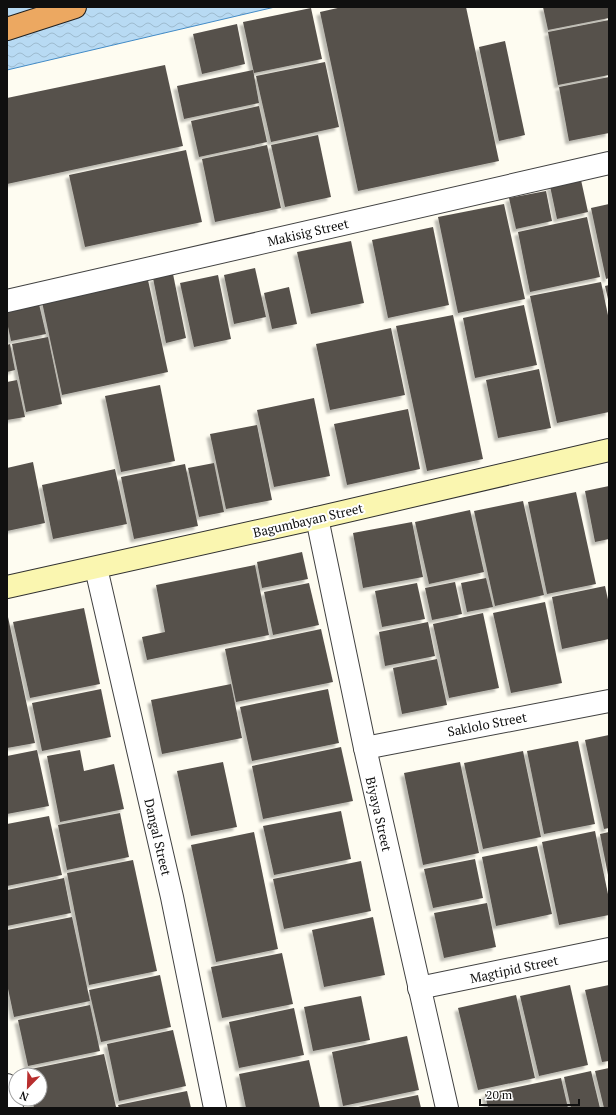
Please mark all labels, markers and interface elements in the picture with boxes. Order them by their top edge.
street label: Makisig Street [266,214,350,250]
street label: Bagumbayan Street [251,499,365,541]
street label: Saklolo Street [446,707,528,740]
street label: Biyaya Street [362,775,396,853]
street label: Dangal Street [140,797,176,878]
street label: Magtipid Street [468,951,560,987]
north arrow [8,1067,48,1107]
scale bar [480,1081,579,1107]
text: 20 m [486,1087,513,1102]
text: N [17,1088,31,1104]

